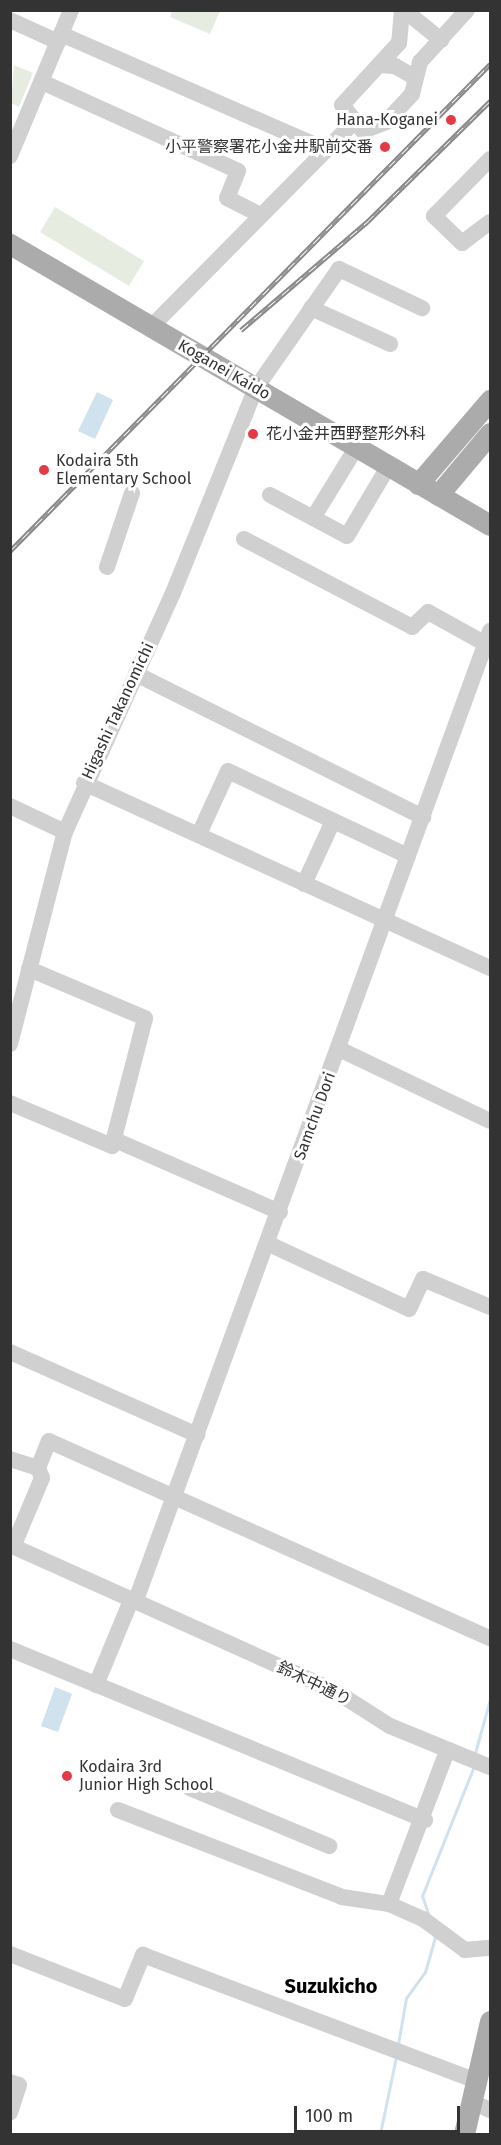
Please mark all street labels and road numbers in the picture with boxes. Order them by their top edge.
street label: Koganei Kaido [174,336,274,404]
street label: Higashi Takanomichi [78,639,158,783]
street label: Samchu Dori [290,1069,340,1163]
street label: 鈴木中通り [274,1658,354,1710]

